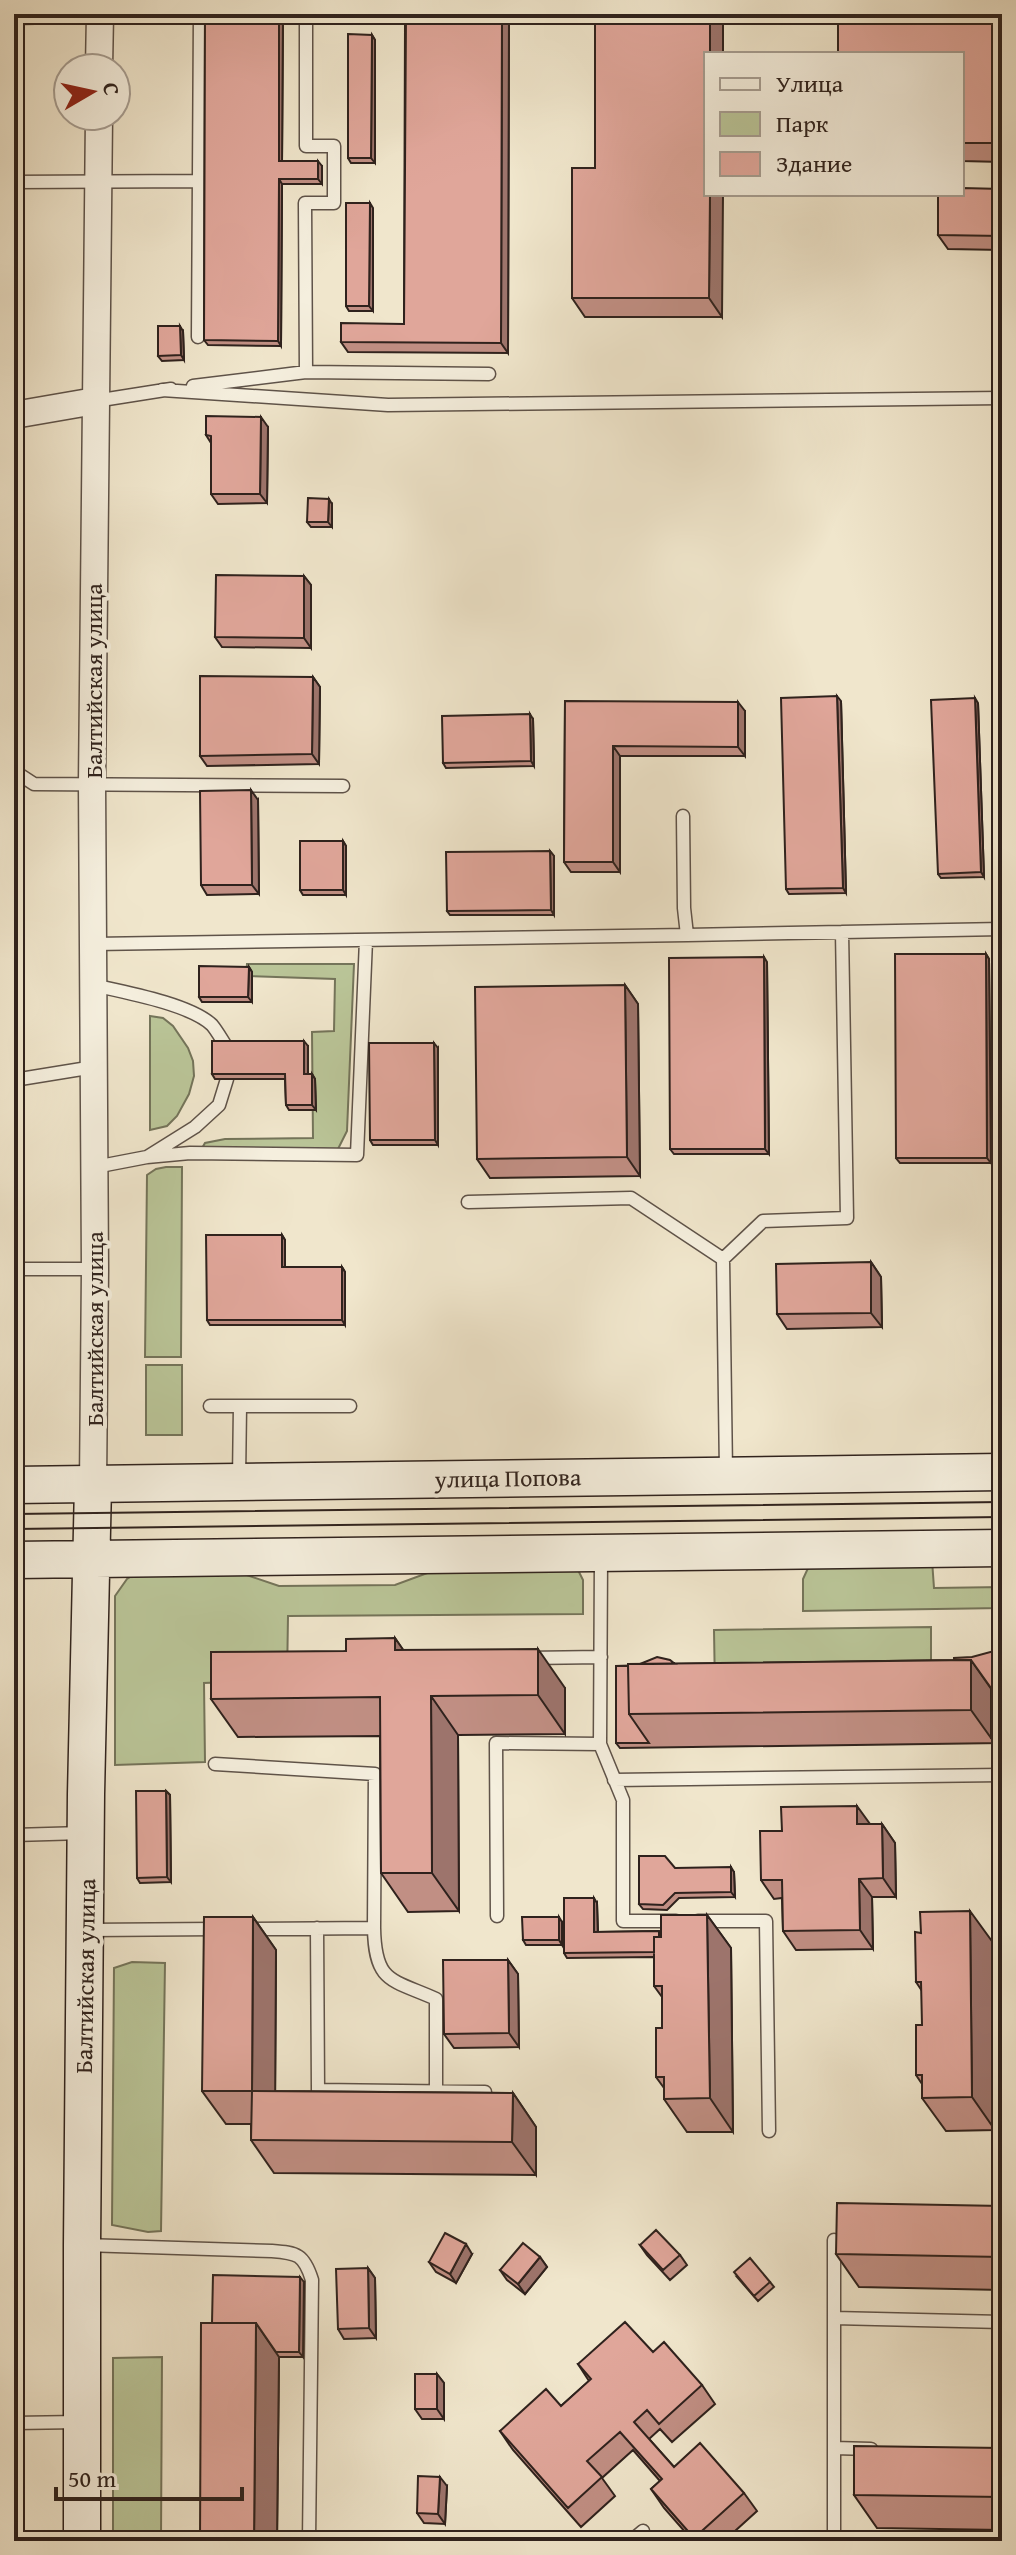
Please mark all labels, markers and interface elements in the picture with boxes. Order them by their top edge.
north arrow [52,52,132,132]
legend [704,52,964,196]
text: Улица [776,66,844,101]
text: С [95,80,129,98]
text: Парк [776,106,829,141]
text: Здание [776,146,852,181]
street label: Балтийская улица [76,583,111,779]
street label: Балтийская улица [77,1231,112,1427]
street label: улица Попова [433,1459,582,1497]
street label: Балтийская улица [66,1878,104,2074]
scale bar [56,2451,242,2501]
text: 50 m [68,2461,116,2496]

